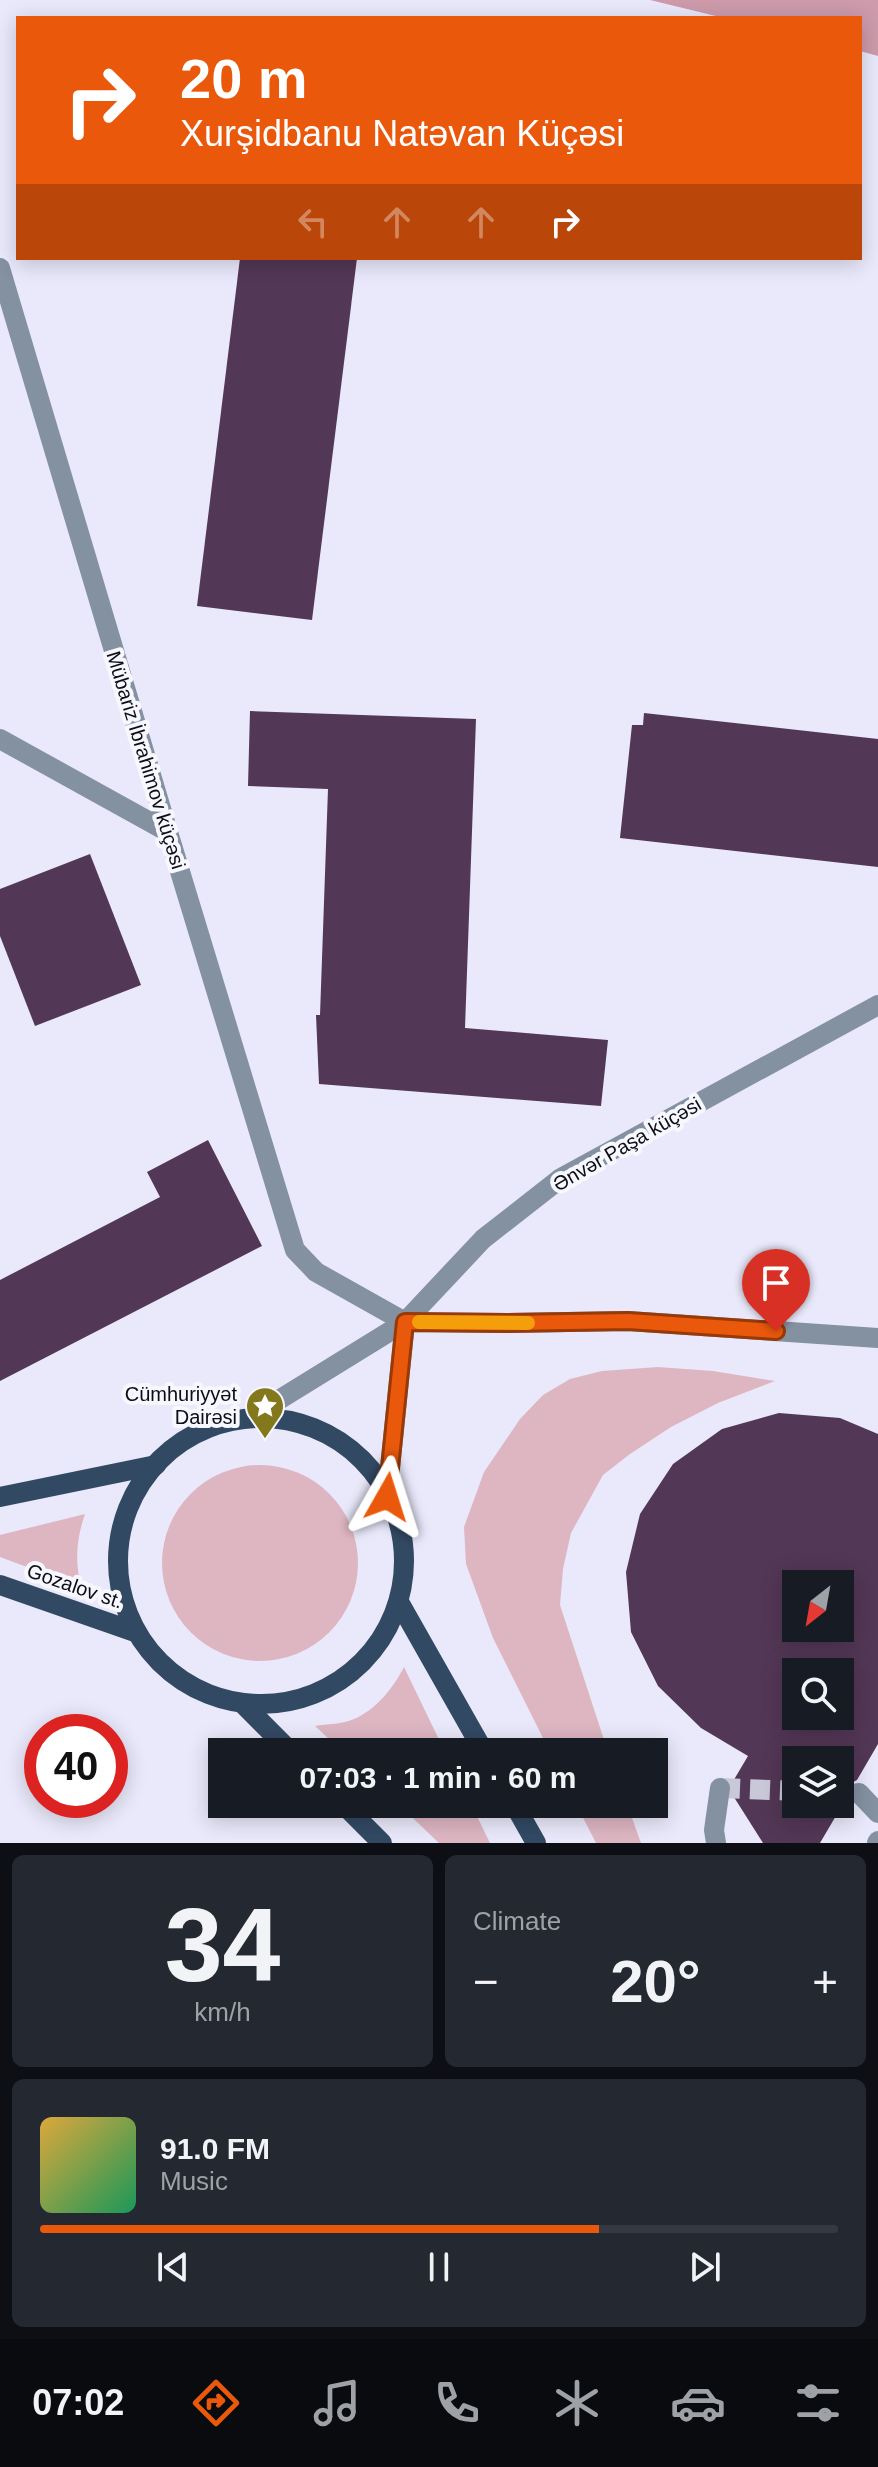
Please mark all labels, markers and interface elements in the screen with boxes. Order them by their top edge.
text: 20 m [180,47,308,110]
icon: right [48,48,152,152]
text: Xurşidbanu Natəvan Küçəsi [180,113,624,154]
icon: left [291,200,335,244]
icon: ahead [375,200,419,244]
icon: ahead [459,200,503,244]
icon: right [543,200,587,244]
street label: Mübariz İbrahimov küçəsi [102,648,190,872]
street label: Ənvər Paşa küçəsi [549,1093,705,1195]
pin [742,1249,810,1331]
icon: arrive [754,1261,798,1305]
place label: Cümhuriyyət Dairəsi [125,1383,237,1428]
place icon: Cümhuriyyət Dairəsi [244,1385,286,1440]
position arrow [345,1455,429,1539]
street label: Gozalov st. [24,1559,126,1613]
north arrow [782,1570,854,1642]
map controls [782,1570,854,1818]
button: search [782,1658,854,1730]
speed limit sign: 40 [24,1714,128,1818]
button: layers [782,1746,854,1818]
text: 07:03 · 1 min · 60 m [300,1761,576,1794]
text: 34 [165,1887,280,2003]
text: Climate [473,1906,561,1936]
text: 20° [610,1948,701,2015]
text: − [473,1957,499,2006]
text: + [812,1957,838,2006]
text: km/h [194,1997,251,2027]
text: 91.0 FM [160,2132,270,2165]
text: Music [160,2166,228,2196]
icon: previous [151,2245,195,2289]
icon: pause [417,2245,461,2289]
icon: next [683,2245,727,2289]
icon: directions [188,2375,244,2431]
icon: music [309,2375,365,2431]
icon: phone [429,2375,485,2431]
icon: climate [549,2375,605,2431]
icon: car [670,2375,726,2431]
icon: filters [790,2375,846,2431]
text: 07:02 [32,2382,124,2423]

